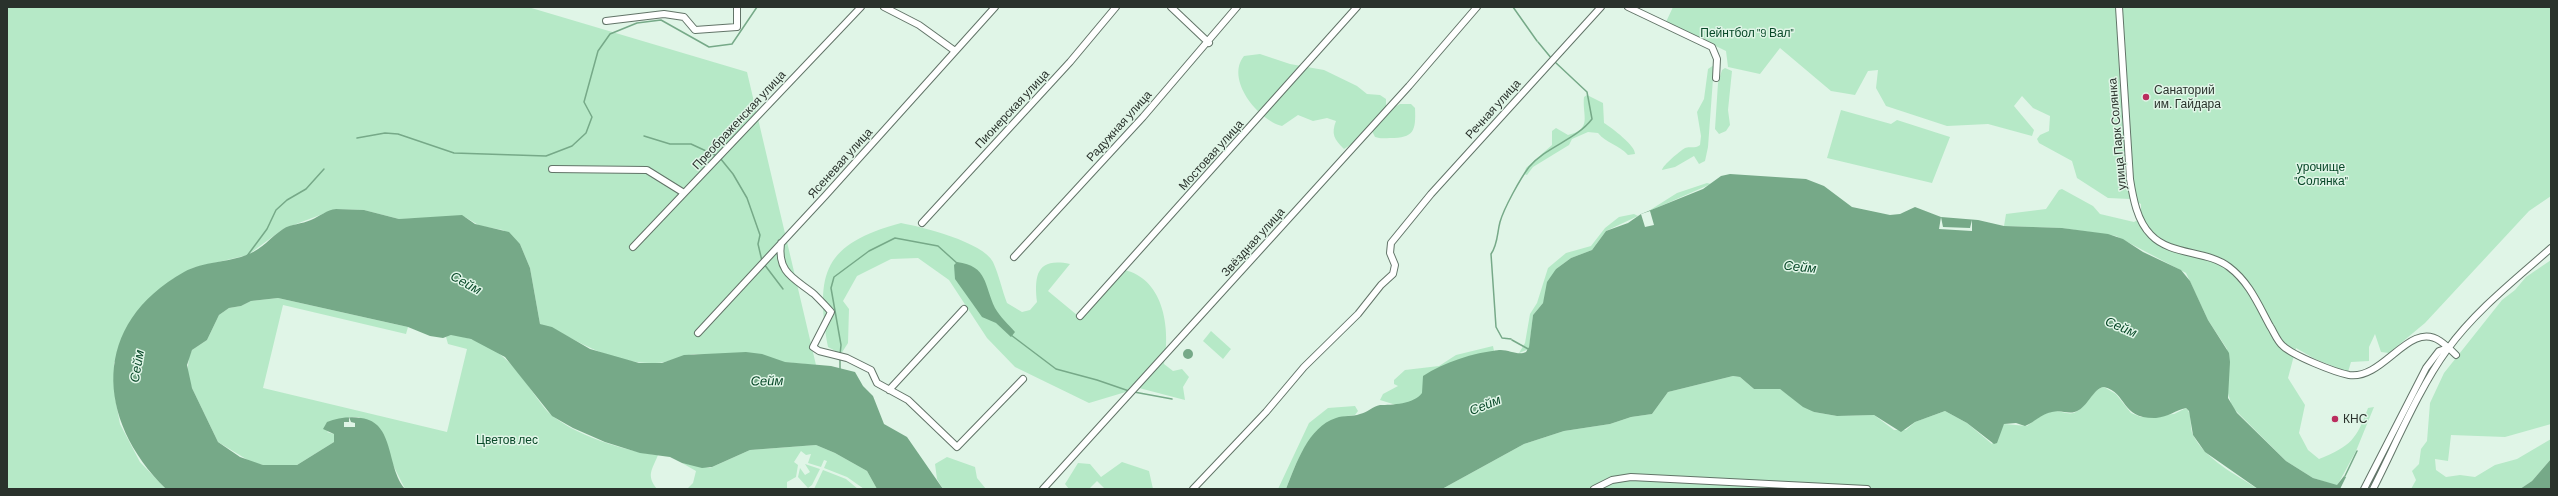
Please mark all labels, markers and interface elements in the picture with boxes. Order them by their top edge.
park label: Пейнтбол "9 Вал" [1700,26,1794,40]
street label: Преображенская улица [689,67,789,173]
street label: Пионерская улица [972,67,1052,151]
street label: Речная улица [1462,76,1524,142]
street label: улица Парк Солянка [2105,77,2129,191]
place label: Санаторий им. Гайдара [2154,83,2221,111]
street label: Радужная улица [1083,88,1155,164]
marker: Санаторий им. Гайдара [2141,92,2151,102]
street label: Мостовая улица [1176,117,1246,193]
street label: Ясеневая улица [805,125,875,201]
park label: урочище "Солянка" [2294,160,2348,188]
street label: Звёздная улица [1218,205,1288,279]
water label: Сейм [1783,258,1817,276]
water label: Сейм [448,268,484,298]
water label: Сейм [2103,313,2139,341]
water label: Сейм [126,349,148,383]
water label: Сейм [750,373,784,389]
water label: Сейм [1467,392,1503,418]
place label: КНС [2343,412,2367,426]
marker: КНС [2330,414,2340,424]
park label: Цветов лес [476,433,538,447]

